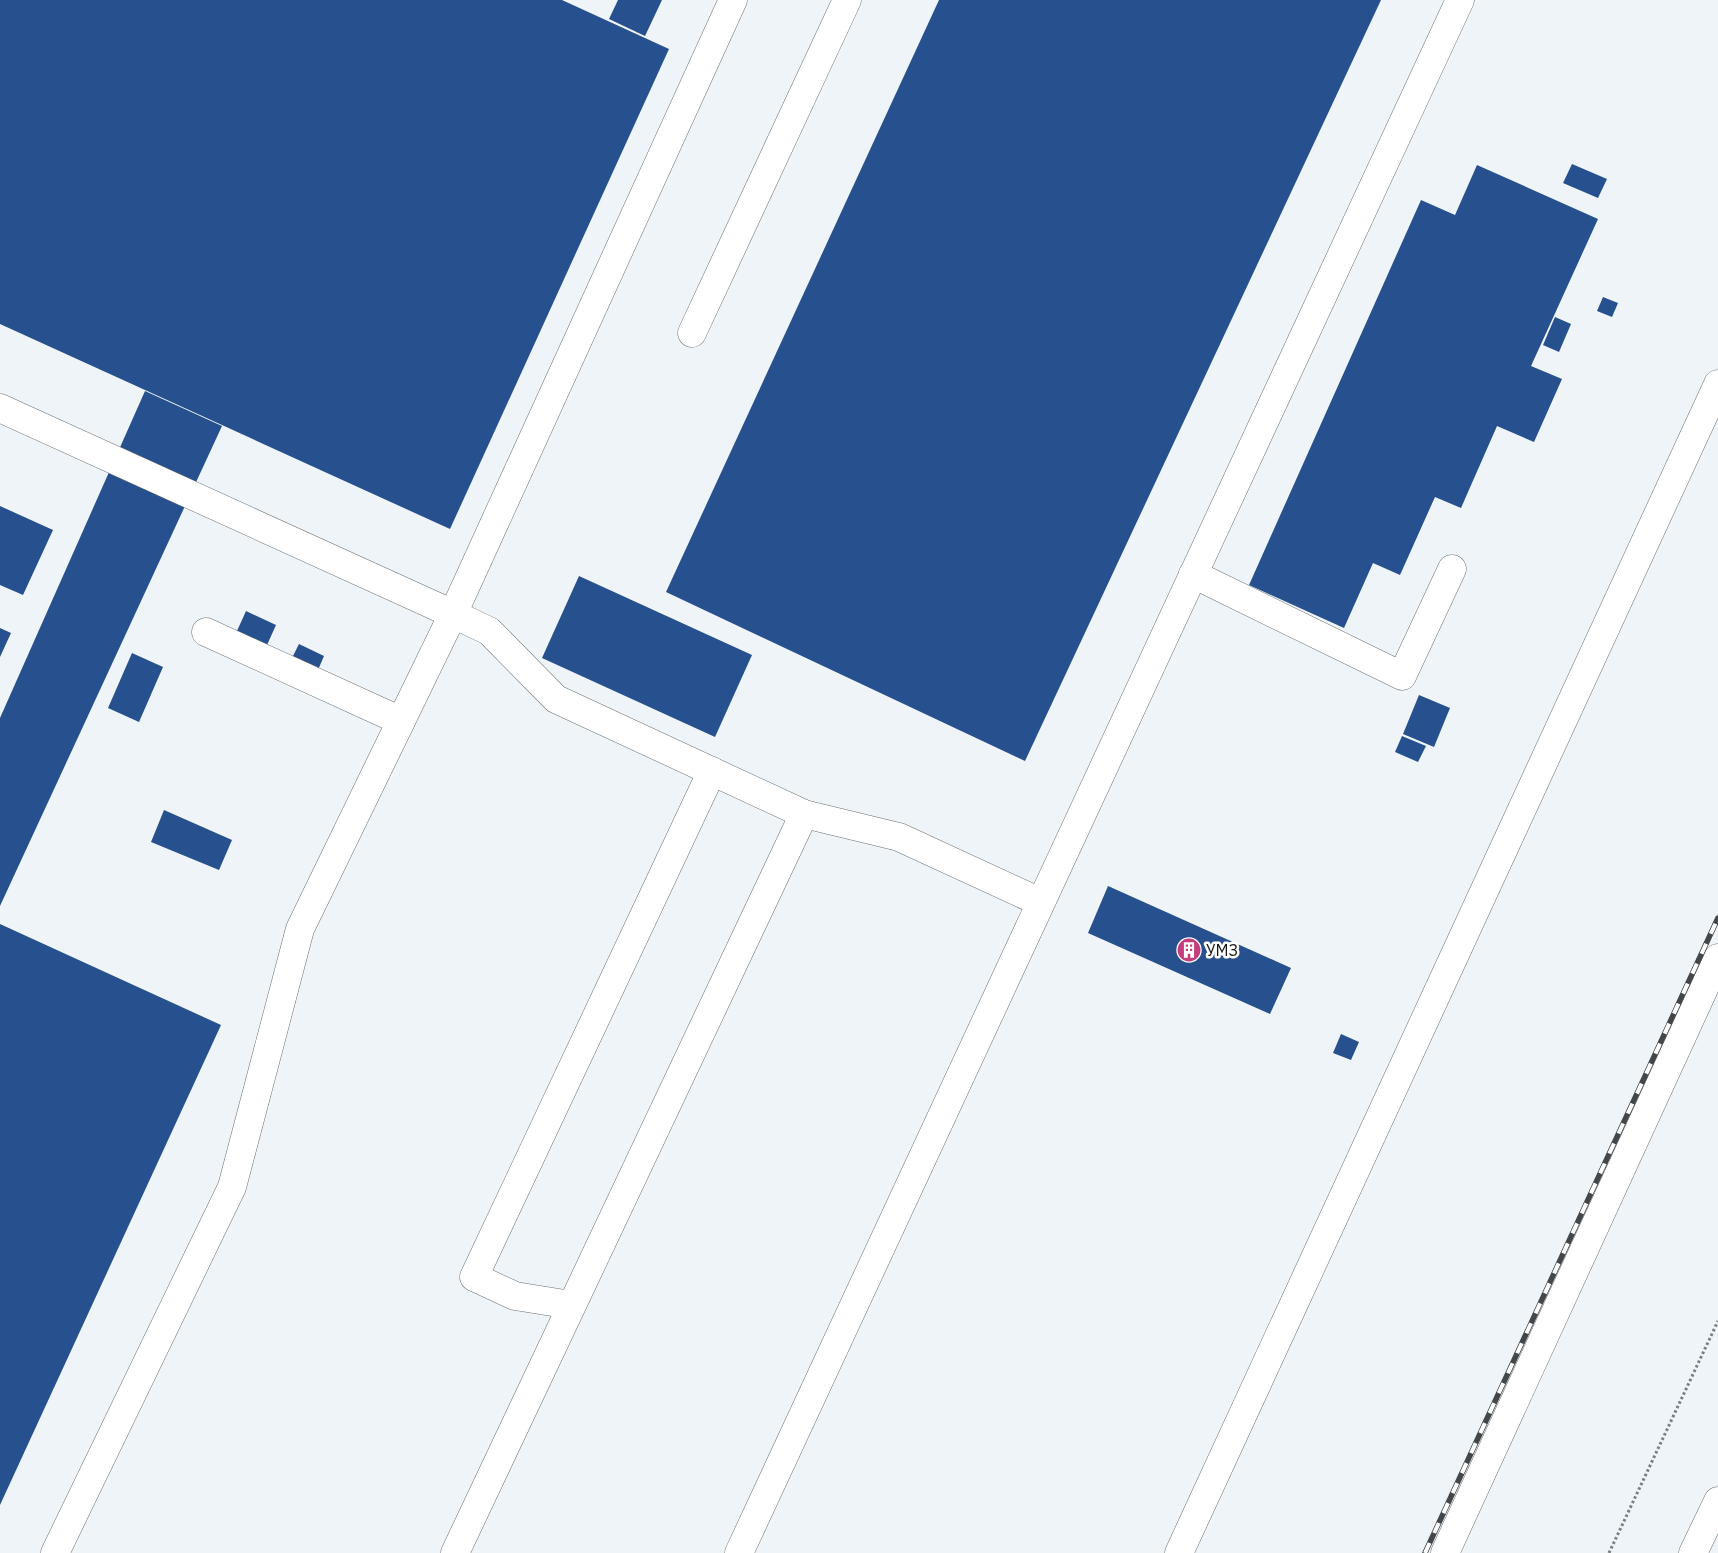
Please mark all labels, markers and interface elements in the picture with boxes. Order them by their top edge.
building icon: УМЗ [1176,937,1202,963]
place label: УМЗ [1206,940,1238,960]

